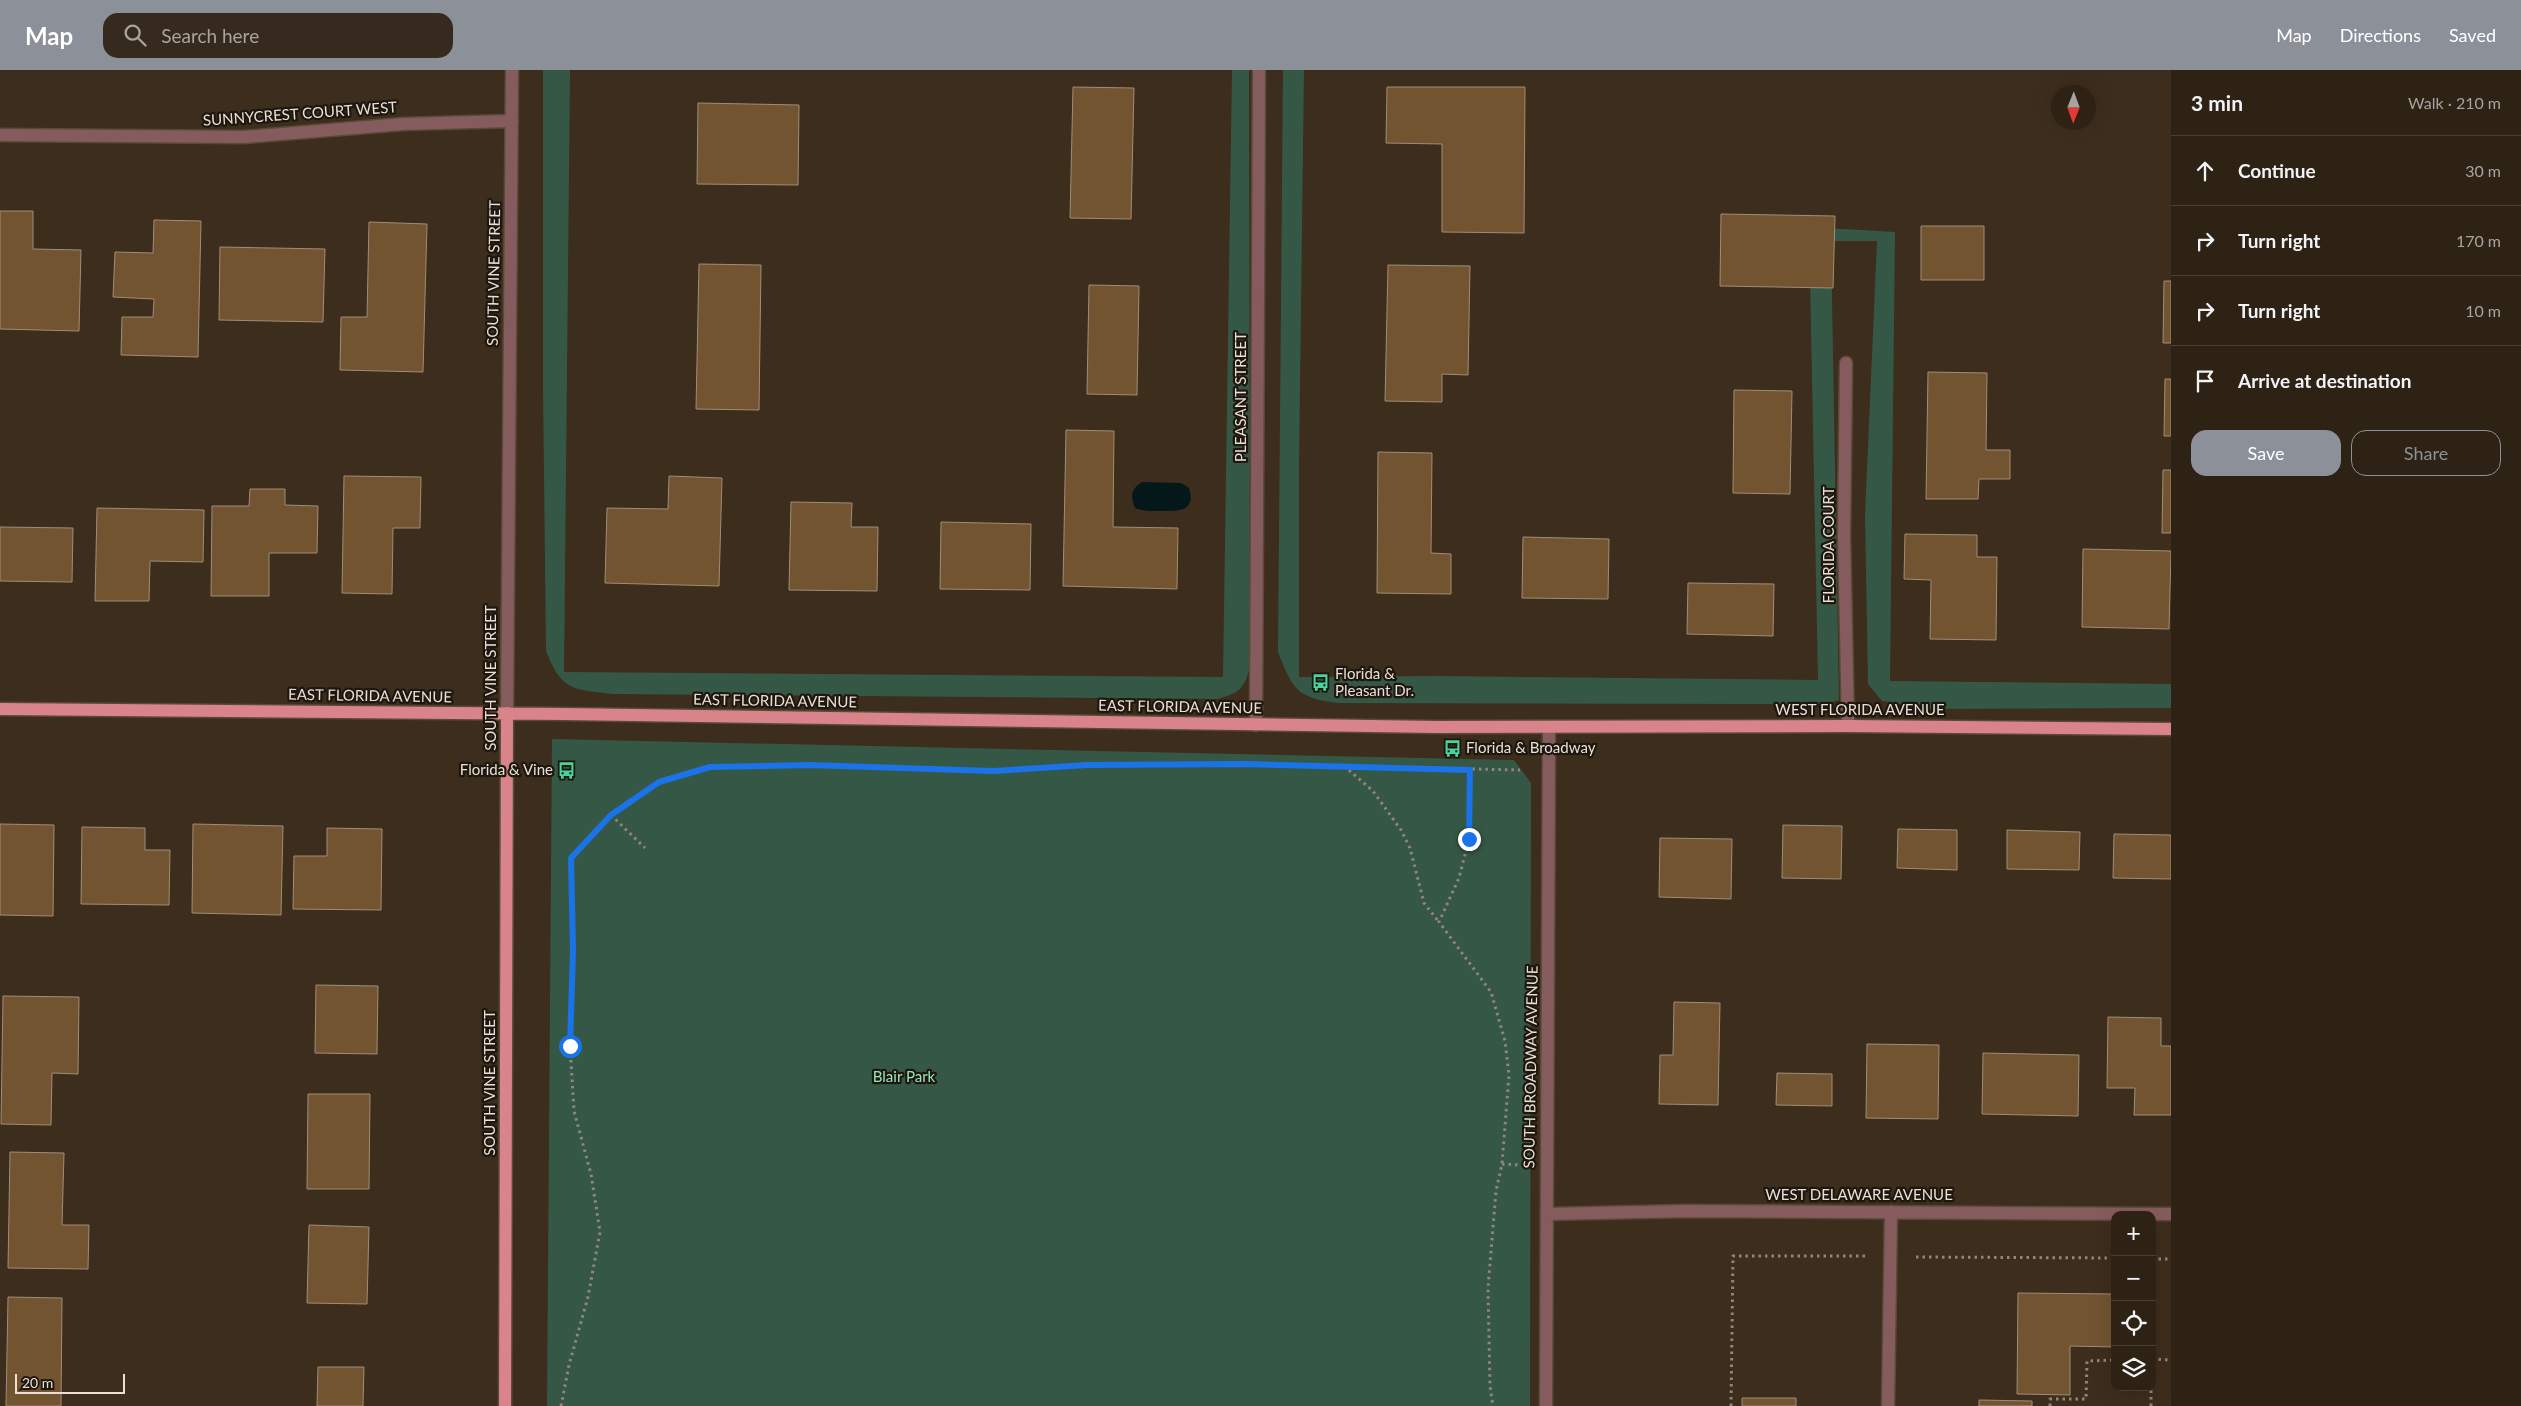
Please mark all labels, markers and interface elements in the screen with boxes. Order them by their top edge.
search box [103,13,453,58]
text: Map [25,21,73,50]
icon: search [121,21,149,49]
text: Search here [161,24,259,47]
text: Map [2276,24,2312,46]
text: Directions [2340,24,2421,46]
text: Saved [2449,24,2496,46]
north arrow [2051,85,2096,130]
text: 3 min [2191,90,2243,115]
text: Walk · 210 m [2408,93,2501,112]
street label: SUNNYCREST COURT WEST [202,97,398,129]
icon: ahead [2191,157,2219,185]
text: Continue [2238,159,2316,182]
text: 30 m [2465,161,2501,180]
street label: SOUTH VINE STREET [483,200,503,346]
icon: right [2191,227,2219,255]
text: Turn right [2238,229,2320,252]
text: 170 m [2456,231,2501,250]
icon: right [2191,297,2219,325]
text: Turn right [2238,299,2320,322]
text: 10 m [2465,301,2501,320]
street label: PLEASANT STREET [1231,332,1249,462]
icon: arrive [2191,367,2219,395]
text: Arrive at destination [2238,369,2411,392]
button: Save [2191,430,2341,476]
button: Share [2351,430,2501,476]
street label: FLORIDA COURT [1819,487,1837,603]
street label: SOUTH VINE STREET [481,605,499,751]
place label: Florida & Pleasant Dr. [1335,664,1414,699]
bus stop icon: Florida & Pleasant Dr. [1311,673,1331,693]
street label: EAST FLORIDA AVENUE [288,685,452,705]
street label: EAST FLORIDA AVENUE [693,690,857,710]
street label: EAST FLORIDA AVENUE [1098,696,1262,716]
street label: WEST FLORIDA AVENUE [1775,700,1945,718]
bus stop icon: Florida & Broadway [1442,738,1462,758]
place label: Florida & Broadway [1466,738,1596,756]
place label: Florida & Vine [460,760,553,778]
bus stop icon: Florida & Vine [557,760,577,780]
route end [1458,828,1481,851]
street label: SOUTH BROADWAY AVENUE [1519,965,1541,1169]
street label: SOUTH VINE STREET [480,1010,498,1156]
route start [559,1035,582,1058]
park label: Blair Park [873,1067,936,1085]
street label: WEST DELAWARE AVENUE [1765,1185,1953,1203]
map controls [2111,1211,2156,1391]
button: + [2111,1211,2156,1256]
button: − [2111,1256,2156,1301]
button: locate [2111,1301,2156,1346]
button: layers [2111,1346,2156,1391]
scale bar [15,1371,125,1394]
text: 20 m [22,1374,53,1391]

